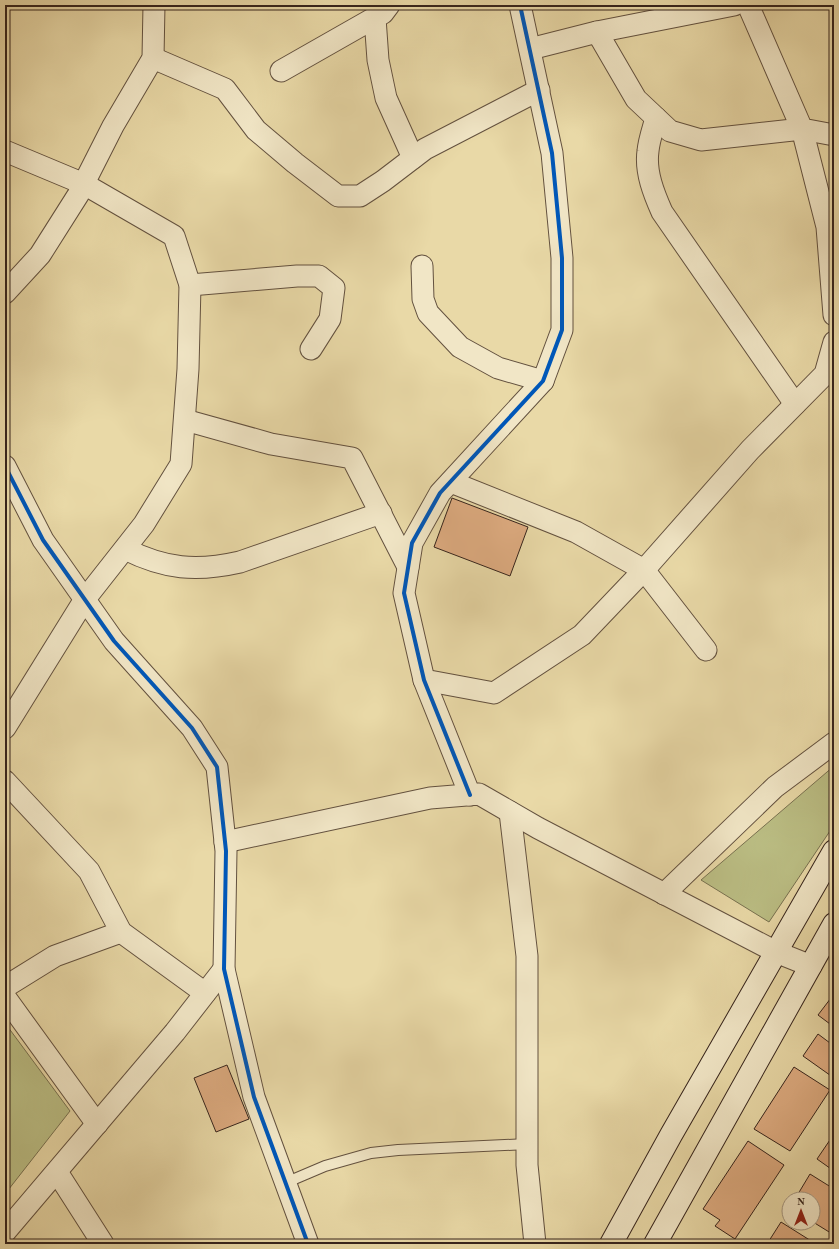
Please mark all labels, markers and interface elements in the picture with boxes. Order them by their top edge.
north arrow [781,1191,821,1231]
text: N [797,1197,806,1208]

